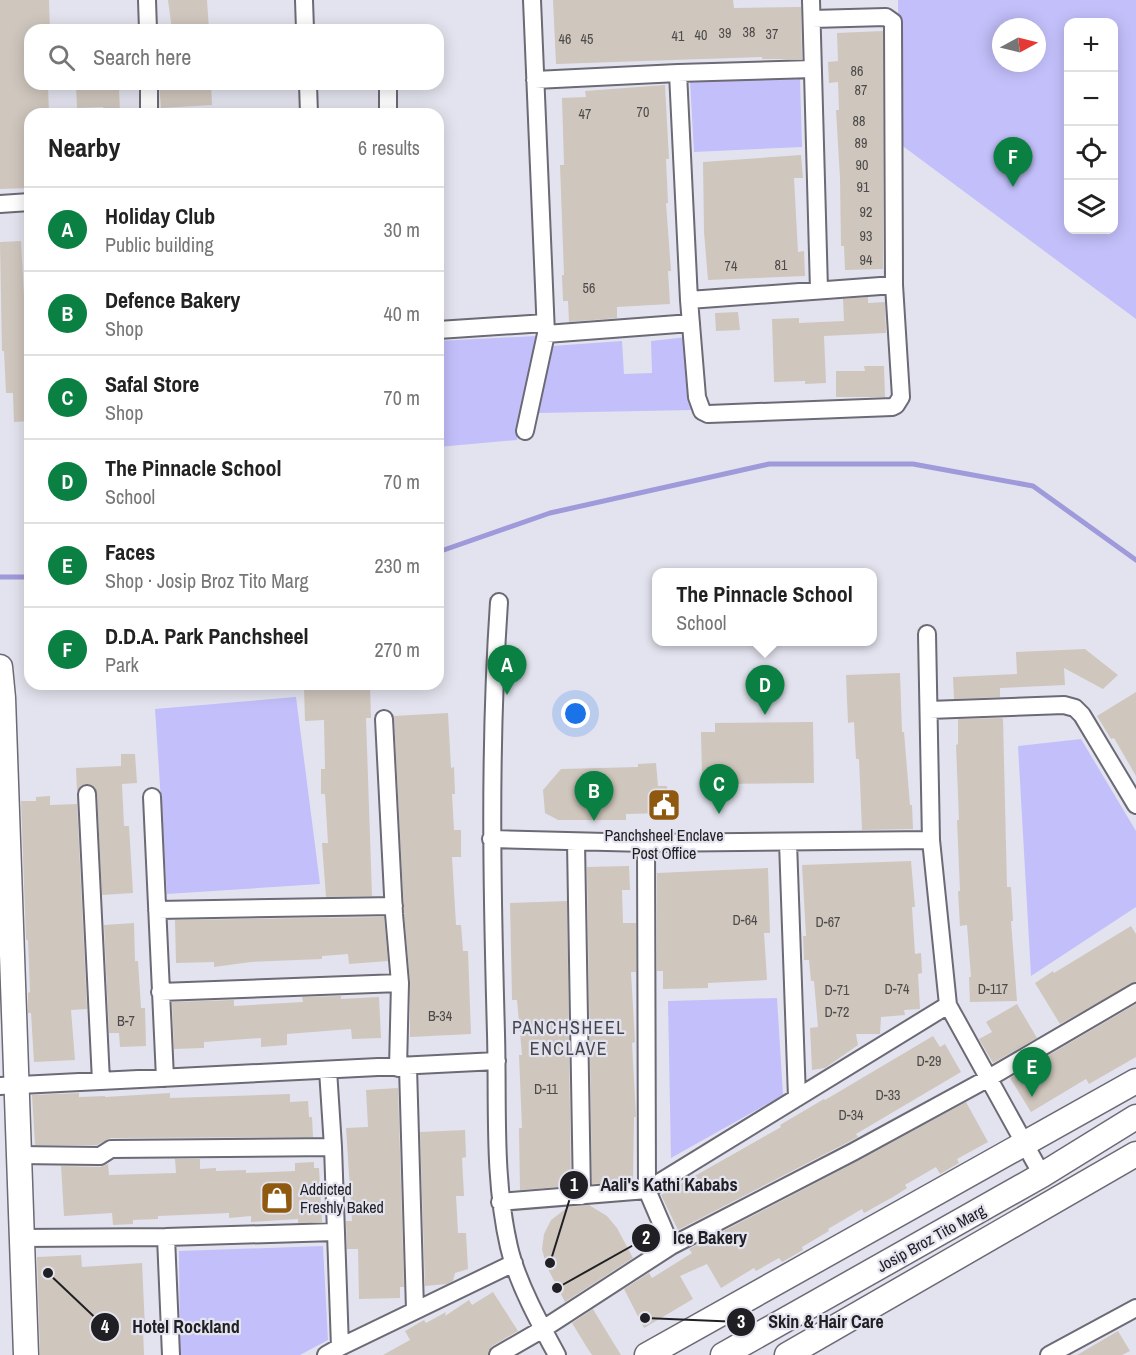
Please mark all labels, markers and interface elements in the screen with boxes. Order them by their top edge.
north arrow [992,18,1046,72]
map controls [1064,18,1118,234]
button: + [1064,18,1118,72]
house number: 38 [743,23,755,41]
search box [24,24,444,90]
house number: 39 [719,24,731,42]
house number: 37 [766,25,778,43]
house number: 40 [695,26,707,44]
house number: 41 [672,27,685,45]
house number: 46 [559,30,571,48]
house number: 45 [581,30,593,48]
icon: search [45,41,78,74]
text: Search here [93,42,191,72]
house number: 86 [851,62,863,80]
button: − [1064,72,1118,126]
house number: 87 [855,81,867,99]
house number: 70 [637,103,649,121]
house number: 47 [579,105,591,123]
house number: 88 [853,112,865,130]
button: locate [1064,126,1118,180]
text: Nearby [48,130,120,165]
text: 6 results [358,134,420,161]
house number: 89 [855,134,867,152]
pin: F [994,138,1032,187]
house number: 90 [856,156,868,174]
house number: 91 [857,178,870,196]
button: layers [1064,180,1118,234]
text: Holiday Club [105,201,215,231]
house number: 92 [860,203,872,221]
text: A [62,216,73,243]
text: 30 m [384,216,420,243]
house number: 93 [860,227,872,245]
text: Public building [105,231,214,258]
house number: 94 [860,251,873,269]
house number: 81 [775,256,788,274]
house number: 74 [725,257,738,275]
house number: 56 [583,279,595,297]
text: Defence Bakery [105,285,240,315]
text: B [62,300,73,327]
text: 40 m [384,300,420,327]
text: Shop [105,315,143,342]
text: Safal Store [105,369,199,399]
text: C [62,384,73,411]
text: 70 m [384,384,420,411]
text: Shop [105,399,143,426]
text: The Pinnacle School [105,453,281,483]
text: D [62,468,73,495]
text: 70 m [384,468,420,495]
text: School [105,483,155,510]
text: Faces [105,537,155,567]
text: E [62,552,73,579]
text: 230 m [374,552,420,579]
text: Shop · Josip Broz Tito Marg [105,567,309,594]
popup [652,568,877,646]
text: The Pinnacle School [676,579,853,609]
text: School [676,609,726,636]
text: D.D.A. Park Panchsheel [105,621,309,651]
text: F [62,636,73,663]
text: 270 m [374,636,420,663]
pin: A [488,646,526,695]
text: Park [105,651,139,678]
pin: D [746,666,784,715]
your location [561,699,590,728]
pin: C [700,764,738,814]
pin: B [574,772,614,821]
public building icon: Panchsheel Enclave Post Office [646,787,682,823]
place label: Panchsheel Enclave Post Office [605,824,723,864]
house number: D-64 [733,911,758,929]
house number: D-67 [816,913,840,931]
house number: D-74 [885,980,910,998]
house number: D-117 [978,980,1008,998]
house number: D-71 [825,981,850,999]
house number: D-72 [825,1003,849,1021]
house number: B-34 [428,1007,453,1025]
house number: B-7 [117,1012,135,1030]
district label: PANCHSHEEL ENCLAVE [512,1015,626,1061]
pin: E [1012,1048,1052,1097]
house number: D-29 [917,1052,941,1070]
house number: D-11 [534,1080,559,1098]
house number: D-33 [876,1086,900,1104]
house number: D-34 [839,1106,864,1124]
callout: Aali's Kathi Kababs [559,1167,750,1203]
text: 1 [570,1172,579,1197]
text: Aali's Kathi Kababs [600,1172,738,1197]
place label: Addicted Freshly Baked [299,1178,384,1218]
shop icon: Addicted Freshly Baked [259,1180,295,1216]
street label: Josip Broz Tito Marg [873,1199,990,1277]
callout: Ice Bakery [631,1220,759,1256]
text: 2 [642,1225,650,1250]
text: Ice Bakery [673,1225,748,1250]
callout: Skin & Hair Care [726,1304,896,1340]
callout: Hotel Rockland [90,1309,252,1345]
text: 3 [737,1309,745,1334]
text: Skin & Hair Care [768,1309,884,1334]
text: 4 [101,1314,110,1339]
text: Hotel Rockland [132,1314,240,1339]

